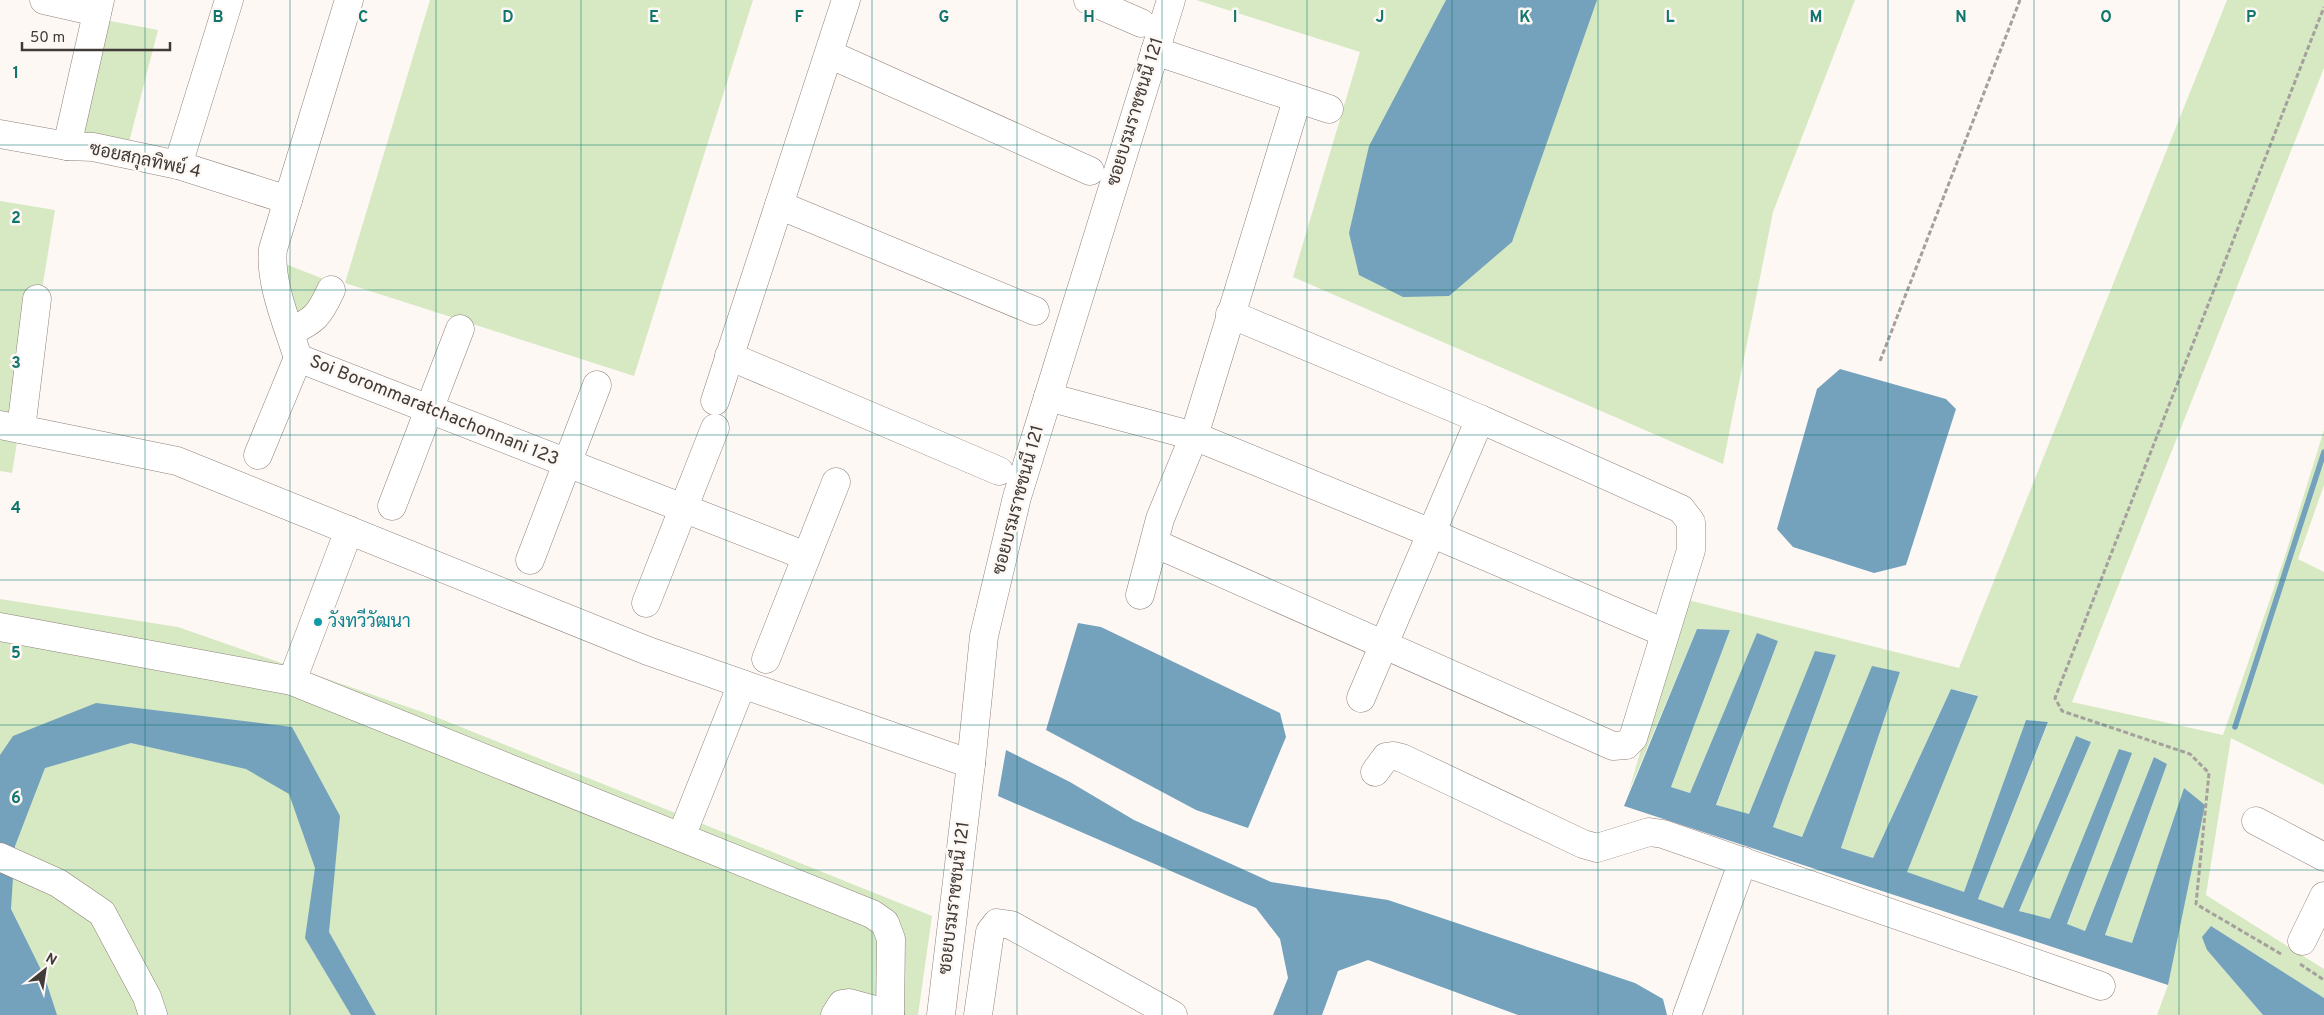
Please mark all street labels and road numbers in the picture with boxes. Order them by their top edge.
street label: ซอยบรมราชชนนี 121 [1100,34,1170,189]
street label: ซอยสกุลทิพย์ 4 [87,135,204,184]
street label: Soi Borommaratchachonnani 123 [306,350,562,472]
street label: ซอยบรมราชชนนี 121 [985,422,1050,577]
street label: ซอยบรมราชชนนี 121 [931,820,976,976]

